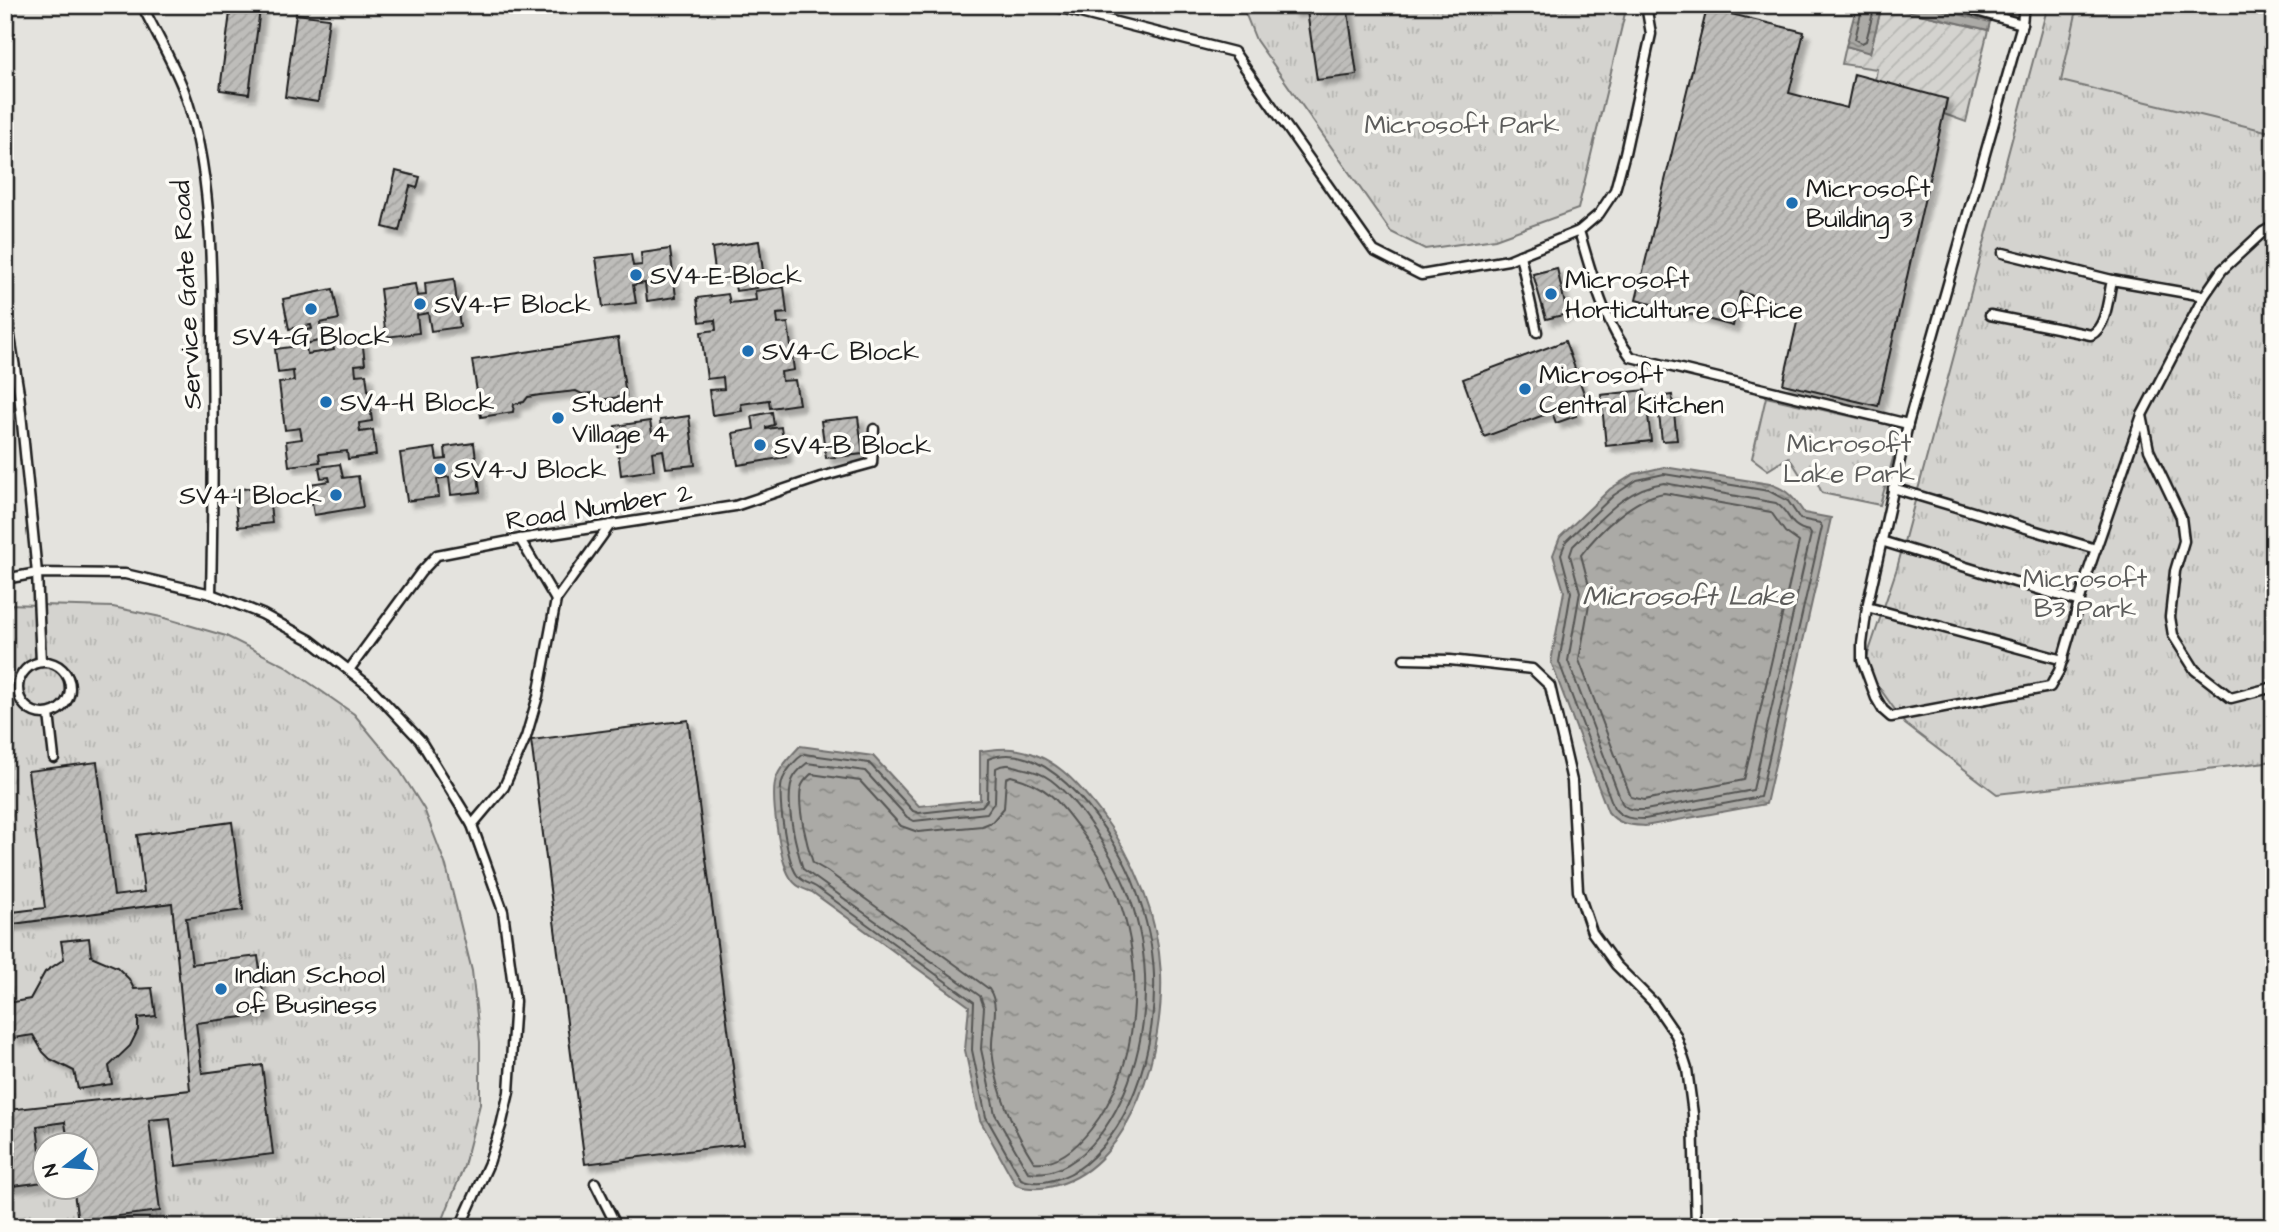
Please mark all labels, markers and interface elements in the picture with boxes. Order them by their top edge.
park label: Microsoft Park [1364,107,1560,143]
place label: Microsoft Building 3 [1806,171,1931,239]
street label: Service Gate Road [163,179,211,410]
marker: Microsoft Building 3 [1784,195,1800,211]
place label: SV4-E-Block [650,258,802,294]
place label: Microsoft Horticulture Office [1565,262,1803,328]
marker: SV4-E-Block [628,267,644,283]
marker: Microsoft Horticulture Office [1543,286,1559,302]
place label: SV4-F Block [434,287,591,323]
marker: SV4-F Block [412,296,428,312]
marker: SV4-G Block [303,301,319,317]
place label: SV4-G Block [233,319,389,355]
place label: SV4-C Block [762,334,919,370]
marker: SV4-C Block [740,343,756,359]
place label: Microsoft Central Kitchen [1539,357,1724,423]
marker: Microsoft Central Kitchen [1517,381,1533,397]
place label: SV4-H Block [340,385,495,421]
place label: Student Village 4 [572,386,670,454]
marker: SV4-H Block [318,394,334,410]
marker: Student Village 4 [550,410,566,426]
park label: Microsoft Lake Park [1783,426,1915,492]
place label: SV4-B Block [774,428,931,464]
marker: SV4-B Block [752,437,768,453]
place label: SV4-J Block [454,452,607,488]
marker: SV4-J Block [432,461,448,477]
street label: Road Number 2 [503,474,695,539]
place label: SV4-I Block [179,478,322,514]
marker: SV4-I Block [328,487,344,503]
park label: Microsoft B3 Park [2023,561,2148,627]
water label: Microsoft Lake [1582,577,1795,616]
place label: Indian School of Business [235,957,385,1023]
marker: Indian School of Business [213,981,229,997]
north arrow [32,1130,102,1200]
text: N [36,1161,66,1180]

